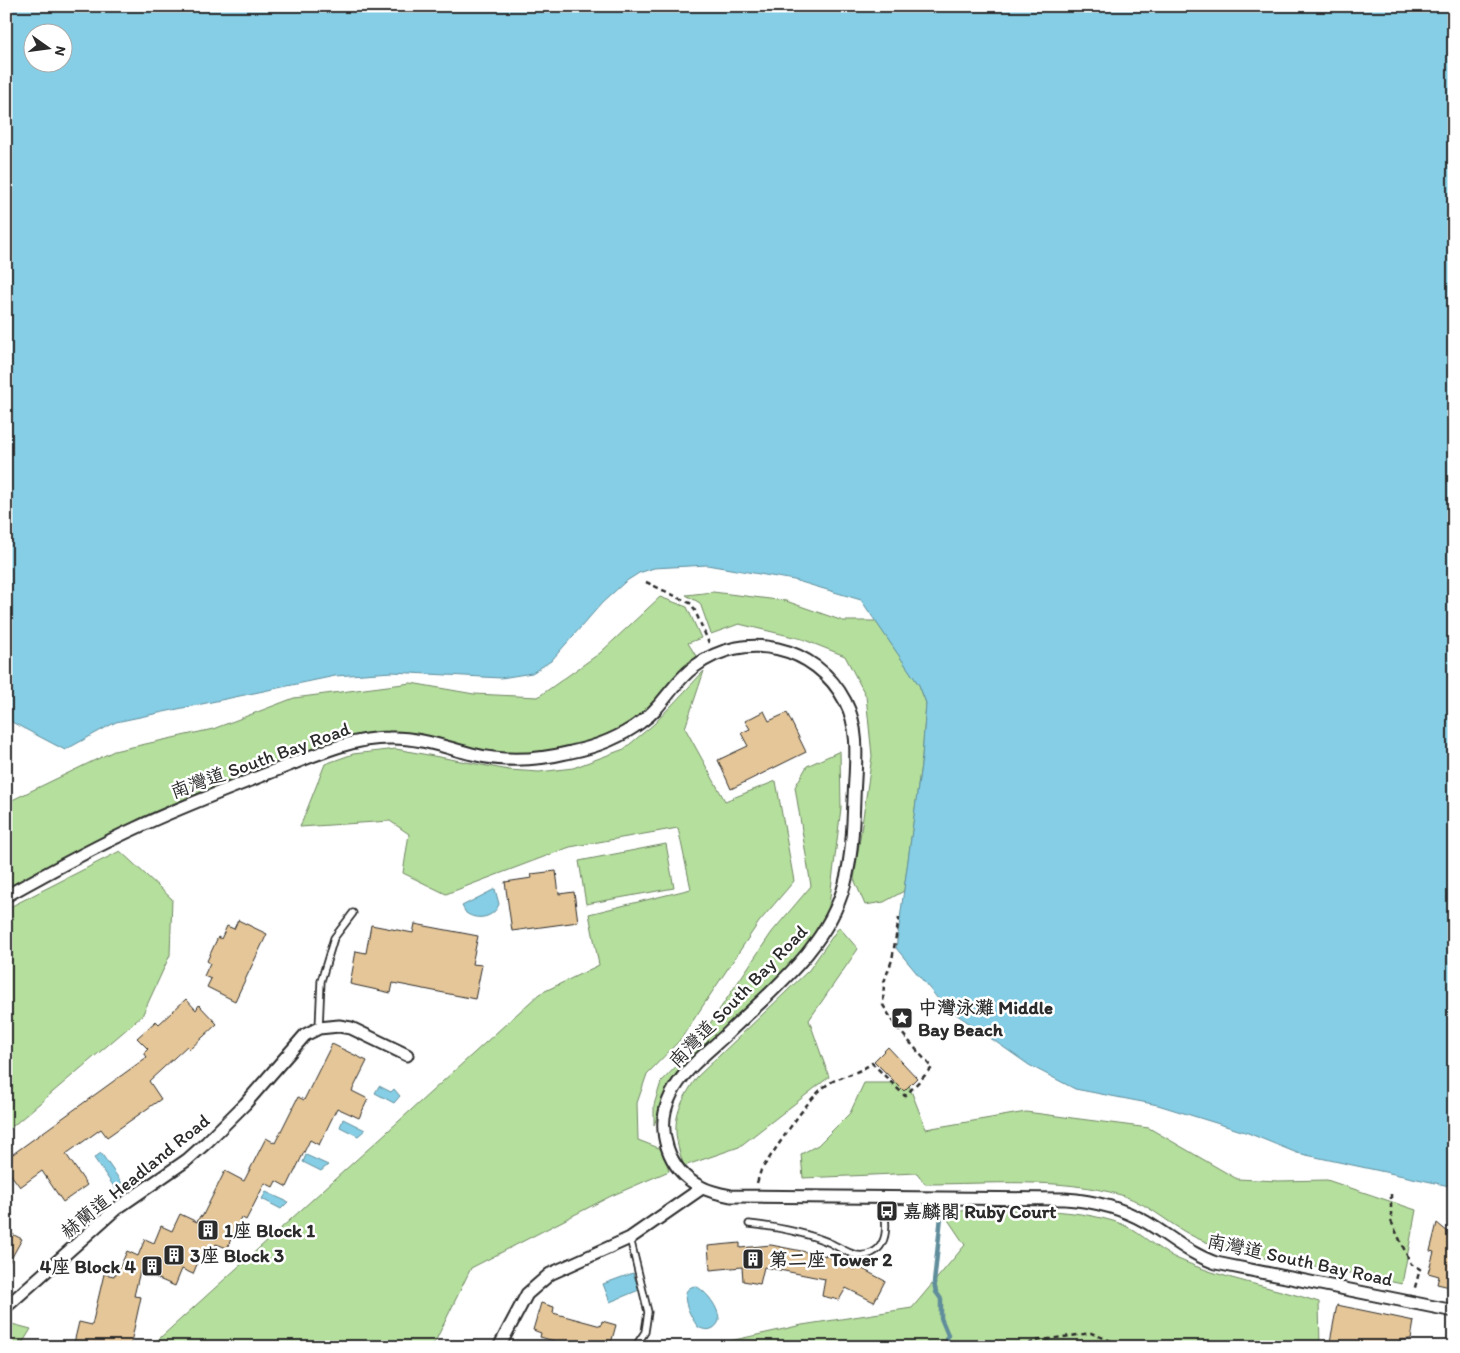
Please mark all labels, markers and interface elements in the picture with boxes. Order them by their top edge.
north arrow [22,22,72,72]
text: N [51,44,70,58]
street label: 南灣道 South Bay Road [167,717,353,803]
street label: 南灣道 South Bay Road [664,919,812,1072]
place label: 中灣泳灘 Middle Bay Beach [918,996,1053,1041]
place icon: 中灣泳灘 Middle Bay Beach [890,1006,914,1030]
street label: 赫蘭道 Headland Road [56,1109,214,1243]
bus stop icon: 嘉麟閣 Ruby Court [875,1199,899,1223]
place label: 嘉麟閣 Ruby Court [903,1200,1056,1223]
building icon: 1座 Block 1 [196,1218,220,1242]
place label: 1座 Block 1 [224,1219,315,1242]
street label: 南灣道 South Bay Road [1205,1229,1396,1291]
building icon: 3座 Block 3 [162,1243,186,1267]
place label: 3座 Block 3 [190,1244,284,1267]
building icon: 第二座 Tower 2 [741,1247,765,1271]
place label: 第二座 Tower 2 [769,1248,892,1271]
building icon: 4座 Block 4 [140,1254,164,1278]
place label: 4座 Block 4 [40,1255,137,1278]

